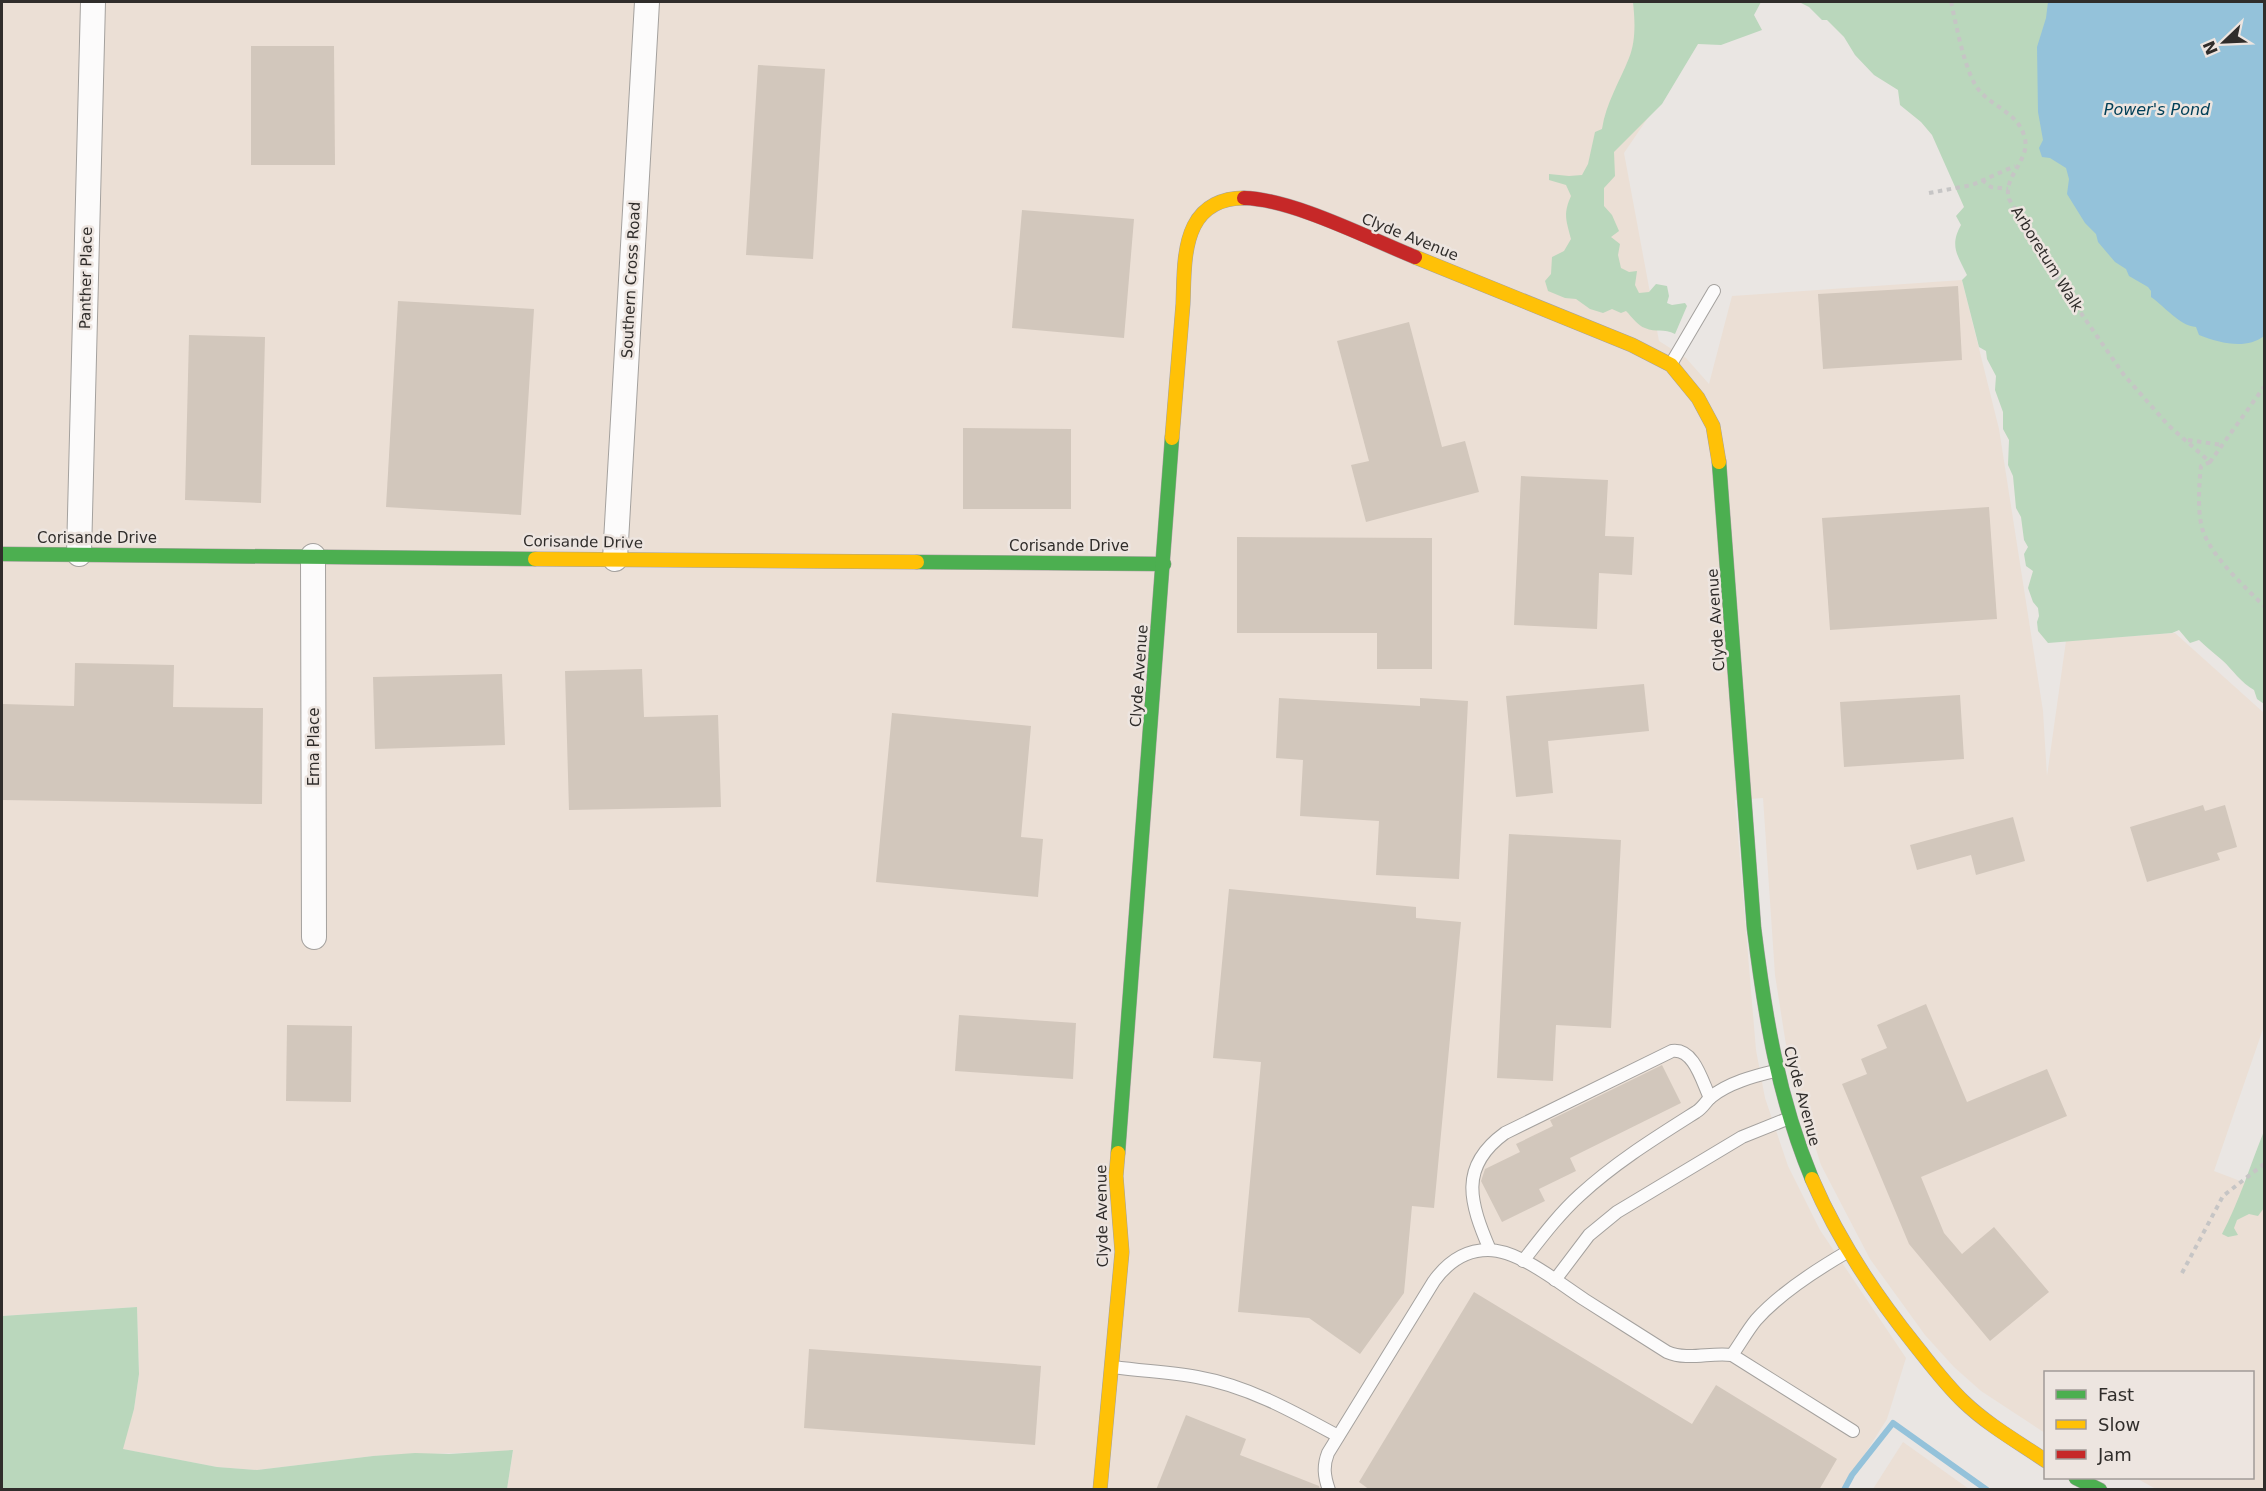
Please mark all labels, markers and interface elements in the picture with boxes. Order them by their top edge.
north arrow [2194,12,2254,72]
text: N [2199,38,2222,58]
water label: Power's Pond [2104,100,2211,119]
street label: Southern Cross Road [618,201,644,359]
street label: Arboretum Walk [2007,203,2087,315]
street label: Clyde Avenue [1359,209,1461,265]
street label: Panther Place [76,227,96,329]
street label: Corisande Drive [37,529,157,547]
street label: Corisande Drive [523,532,643,552]
street label: Corisande Drive [1009,537,1129,555]
street label: Clyde Avenue [1703,568,1729,672]
street label: Clyde Avenue [1126,624,1152,728]
street label: Erna Place [305,708,323,786]
street label: Clyde Avenue [1780,1044,1824,1148]
street label: Clyde Avenue [1092,1164,1112,1268]
legend [2044,1371,2254,1479]
text: Fast [2098,1384,2134,1405]
text: Slow [2098,1414,2140,1435]
text: Jam [2097,1444,2132,1465]

